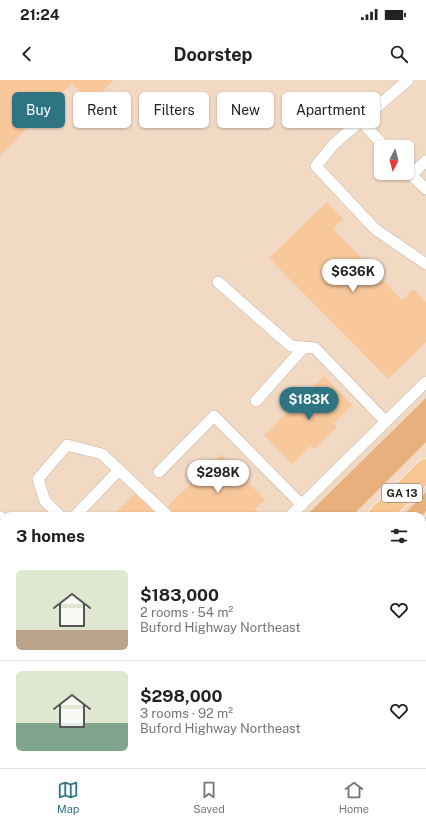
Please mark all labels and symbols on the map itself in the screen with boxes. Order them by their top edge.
north arrow [374,140,414,180]
pin: $636K [325,259,381,293]
pin: $183K [281,387,337,421]
pin: $298K [190,460,246,494]
road number: GA 13 [382,484,422,502]

